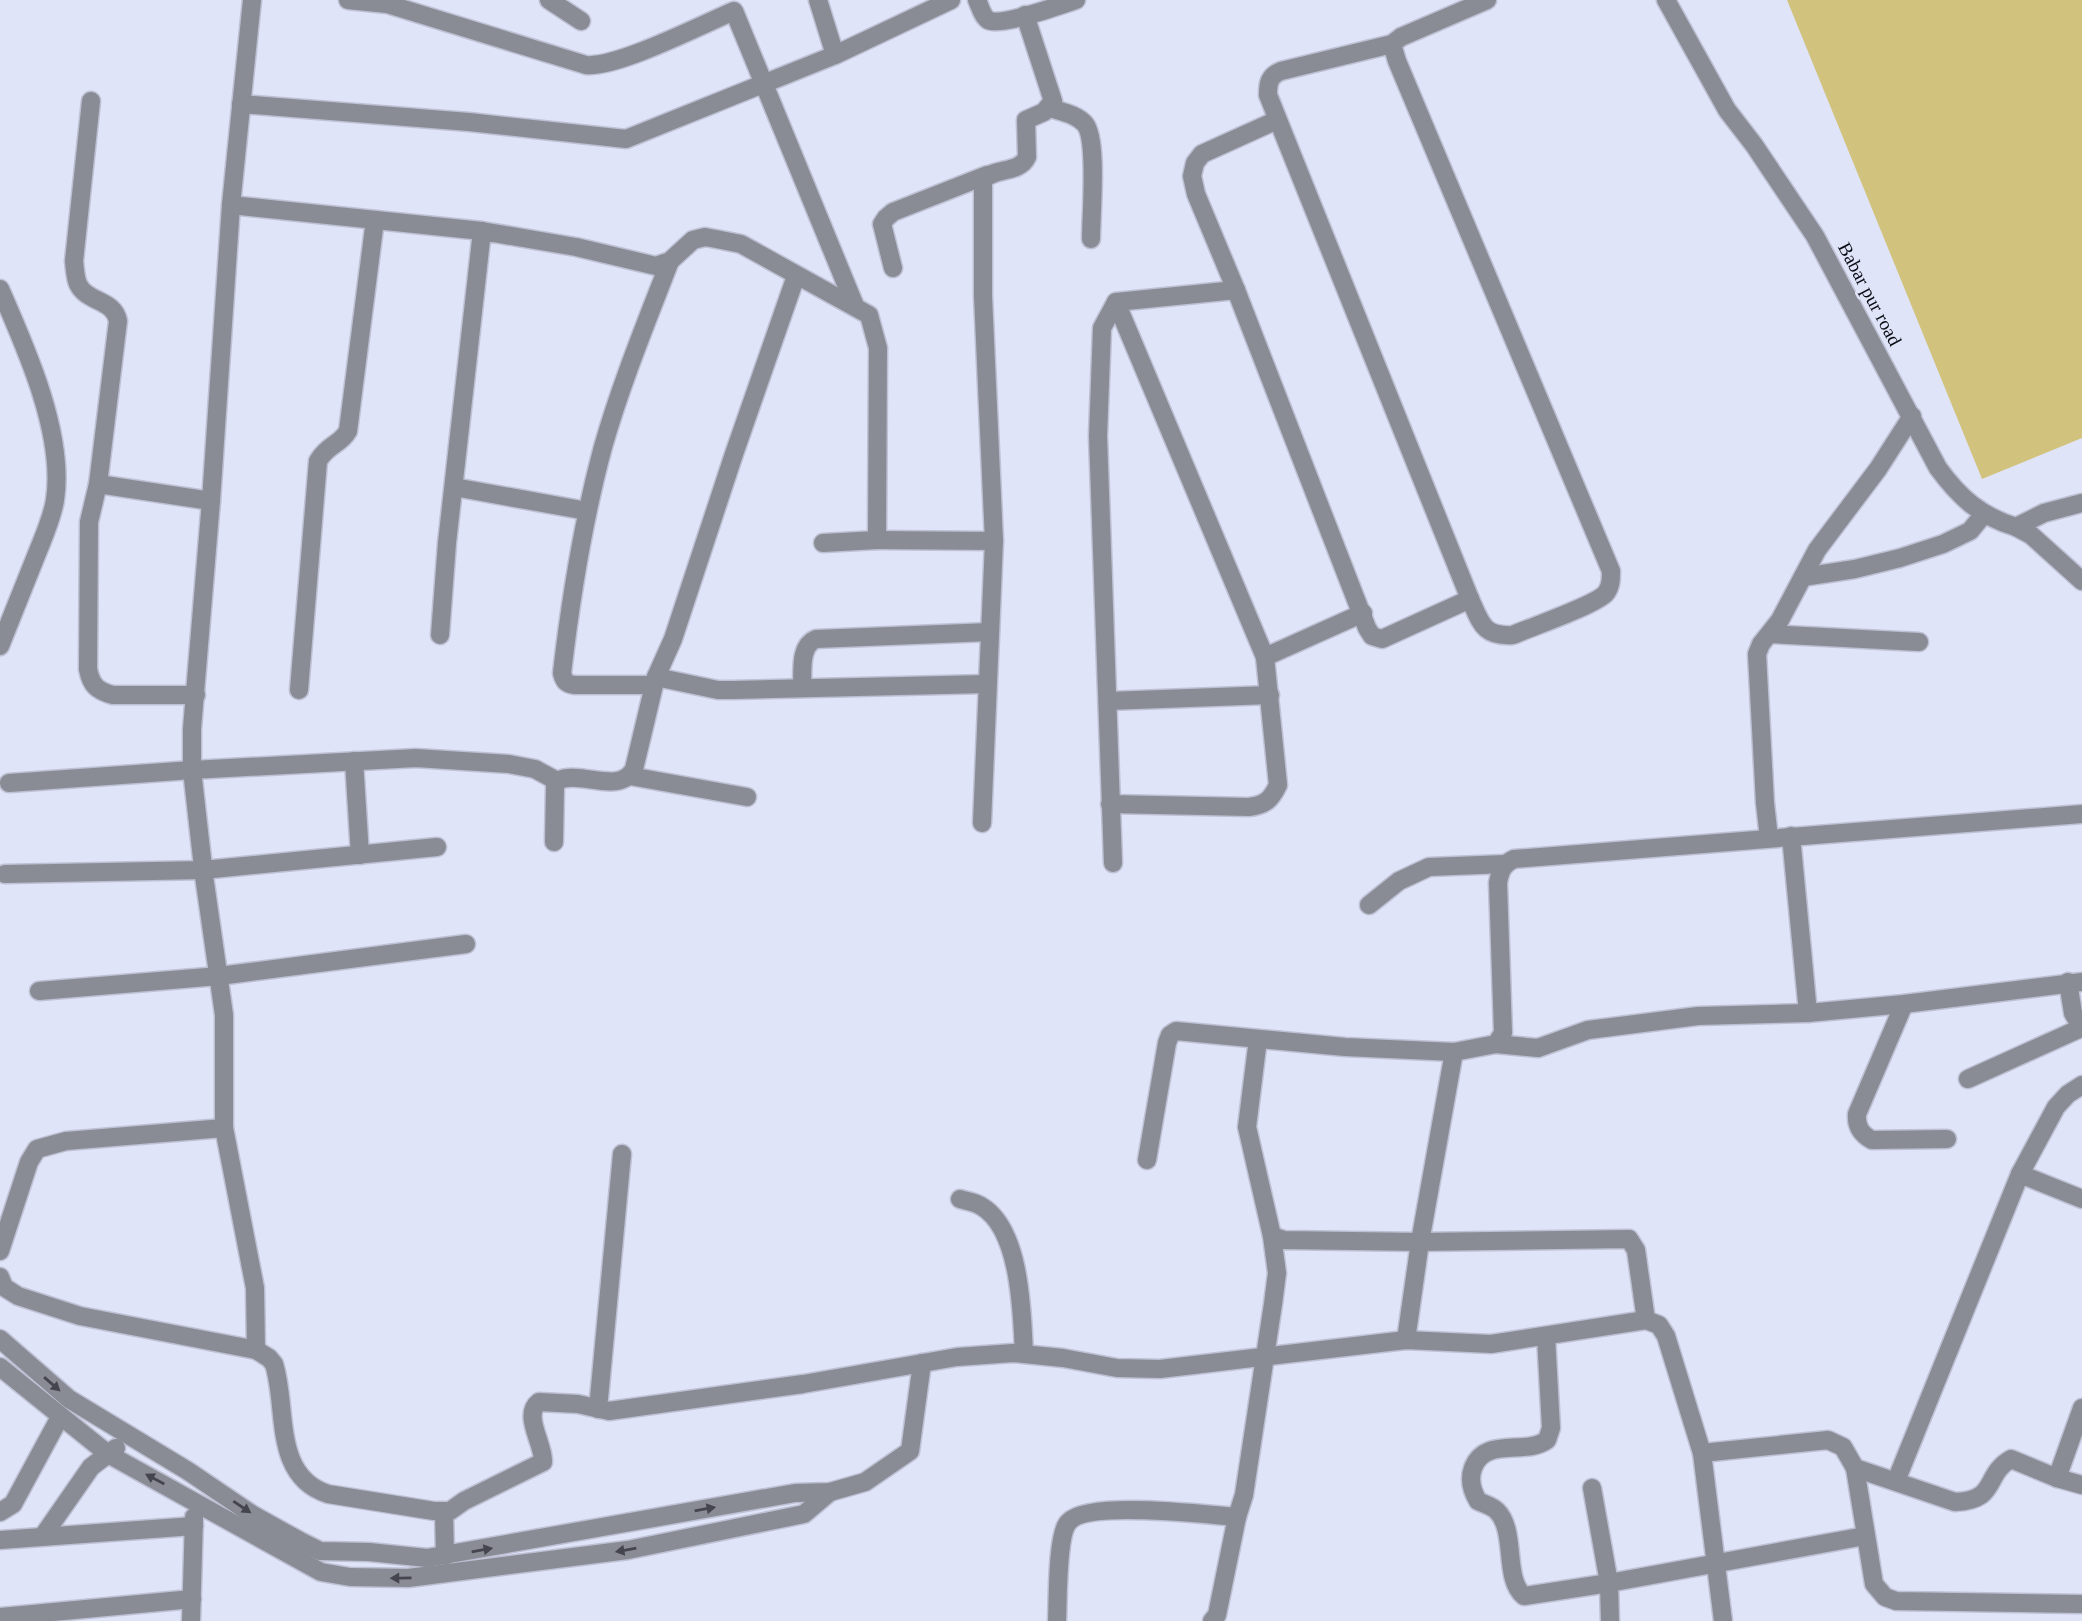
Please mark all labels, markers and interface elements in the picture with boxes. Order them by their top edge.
street label: Babar pur road [1834,239,1906,350]
one-way arrow [42,1376,60,1391]
one-way arrow [145,1473,164,1485]
one-way arrow [232,1501,252,1514]
one-way arrow [695,1503,717,1514]
one-way arrow [471,1544,493,1555]
one-way arrow [615,1545,637,1556]
one-way arrow [389,1572,411,1583]

